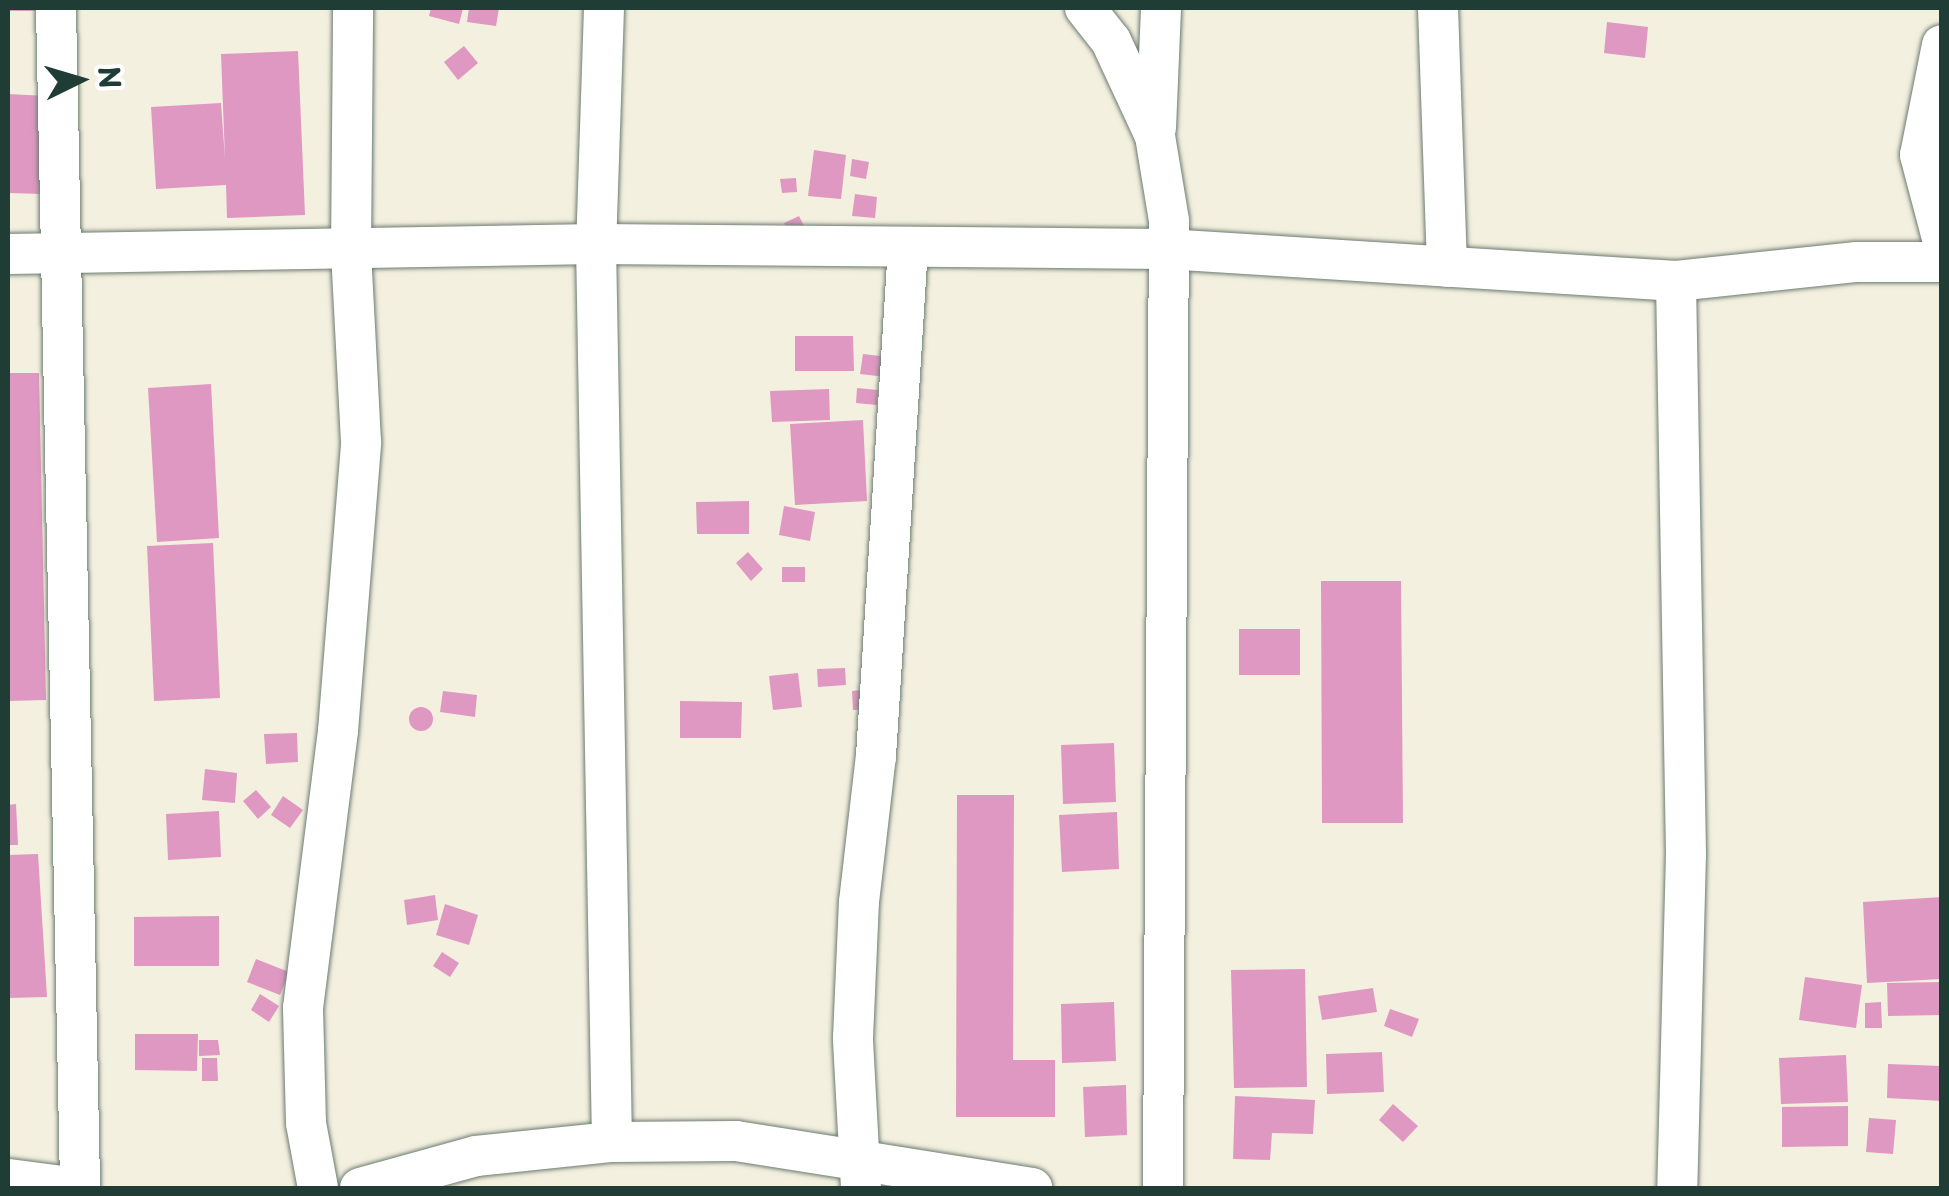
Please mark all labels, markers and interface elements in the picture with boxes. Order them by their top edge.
north arrow [30,30,130,130]
text: N [88,64,133,90]

